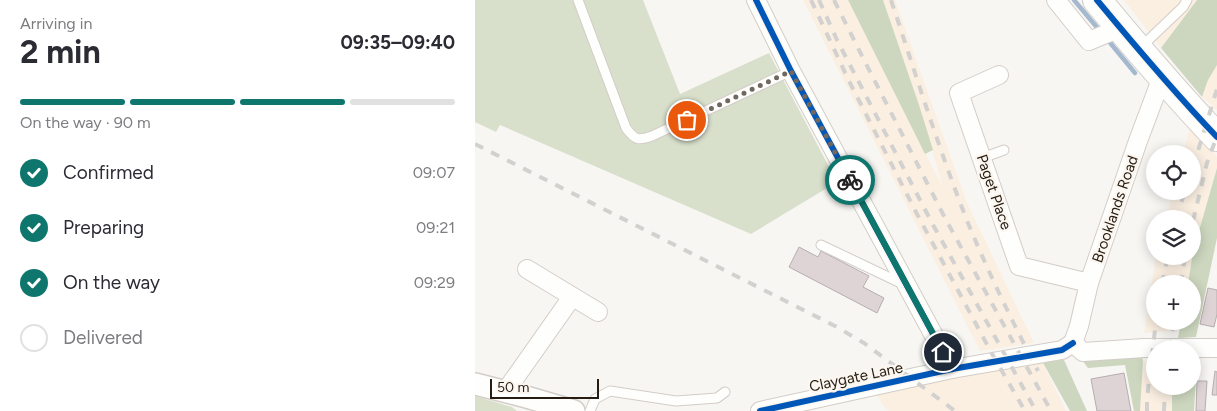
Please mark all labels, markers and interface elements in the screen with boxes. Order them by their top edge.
text: Arriving in [20,14,92,33]
text: 09:35–09:40 [341,31,455,54]
text: 2 min [20,33,101,71]
pin [666,99,708,141]
icon: bag [673,106,701,134]
text: On the way · 90 m [20,113,151,132]
map controls [1146,145,1201,395]
button: locate [1146,145,1201,200]
street label: Paget Place [973,152,1015,232]
street label: Brooklands Road [1088,153,1142,265]
courier [825,155,875,205]
icon: check [20,159,48,187]
text: Confirmed [63,161,154,184]
text: 09:07 [413,163,455,182]
icon: bike [836,166,864,194]
button: layers [1146,210,1201,265]
icon: check [20,214,48,242]
text: Preparing [63,216,144,239]
text: 09:21 [416,218,455,237]
icon: check [20,269,48,297]
text: On the way [63,271,160,294]
text: 09:29 [414,273,455,292]
button: + [1146,275,1201,330]
text: Delivered [63,326,143,349]
pin [922,331,964,373]
icon: home [929,338,957,366]
button: − [1146,340,1201,395]
street label: Claygate Lane [807,358,905,396]
scale bar [490,376,599,399]
text: 50 m [497,379,529,396]

